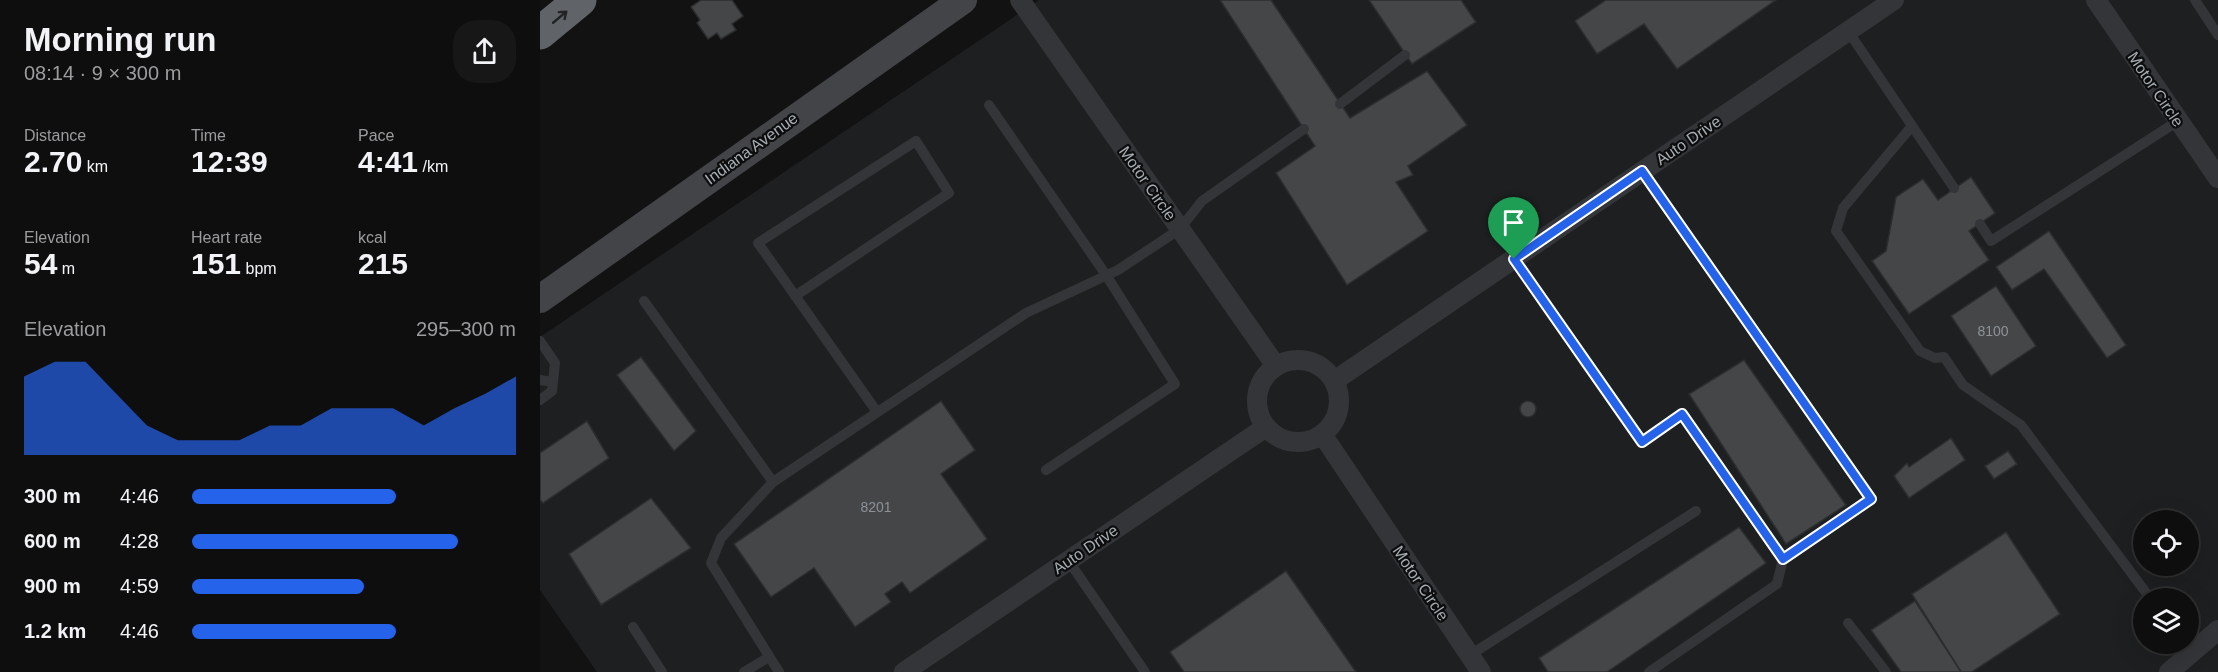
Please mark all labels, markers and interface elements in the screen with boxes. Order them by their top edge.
one-way arrow [552,10,568,23]
button: share [453,20,516,83]
text: Morning run [24,21,216,58]
street label: Motor Circle [2124,49,2187,130]
text: 08:14 · 9 × 300 m [24,62,181,84]
street label: Indiana Avenue [702,109,801,188]
street label: Auto Drive [1653,112,1724,168]
text: Distance [24,127,86,144]
text: Time [191,127,226,144]
text: Pace [358,127,394,144]
street label: Motor Circle [1116,143,1179,224]
text: 2.70 [24,145,82,178]
text: 12:39 [191,145,268,178]
text: 4:41 [358,145,418,178]
text: km [82,158,108,175]
text: /km [418,158,448,175]
pin [1488,197,1539,259]
icon: arrive [1497,206,1530,239]
text: Elevation [24,229,90,246]
text: Heart rate [191,229,262,246]
text: kcal [358,229,386,246]
text: 54 [24,247,57,280]
text: 151 [191,247,241,280]
text: 215 [358,247,408,280]
text: m [57,260,75,277]
text: bpm [241,260,277,277]
text: Elevation [24,318,106,340]
text: 295–300 m [416,318,516,340]
house number: 8100 [1977,323,2009,339]
text: 300 m [24,485,81,507]
text: 4:46 [120,485,159,507]
house number: 8201 [860,499,892,515]
map controls [2133,510,2199,654]
button: locate [2133,510,2199,576]
street label: Auto Drive [1050,521,1121,577]
text: 600 m [24,530,81,552]
text: 4:28 [120,530,159,552]
street label: Motor Circle [1389,543,1452,624]
text: 900 m [24,575,81,597]
text: 4:59 [120,575,159,597]
button: layers [2133,588,2199,654]
text: 1.2 km [24,620,86,642]
text: 4:46 [120,620,159,642]

